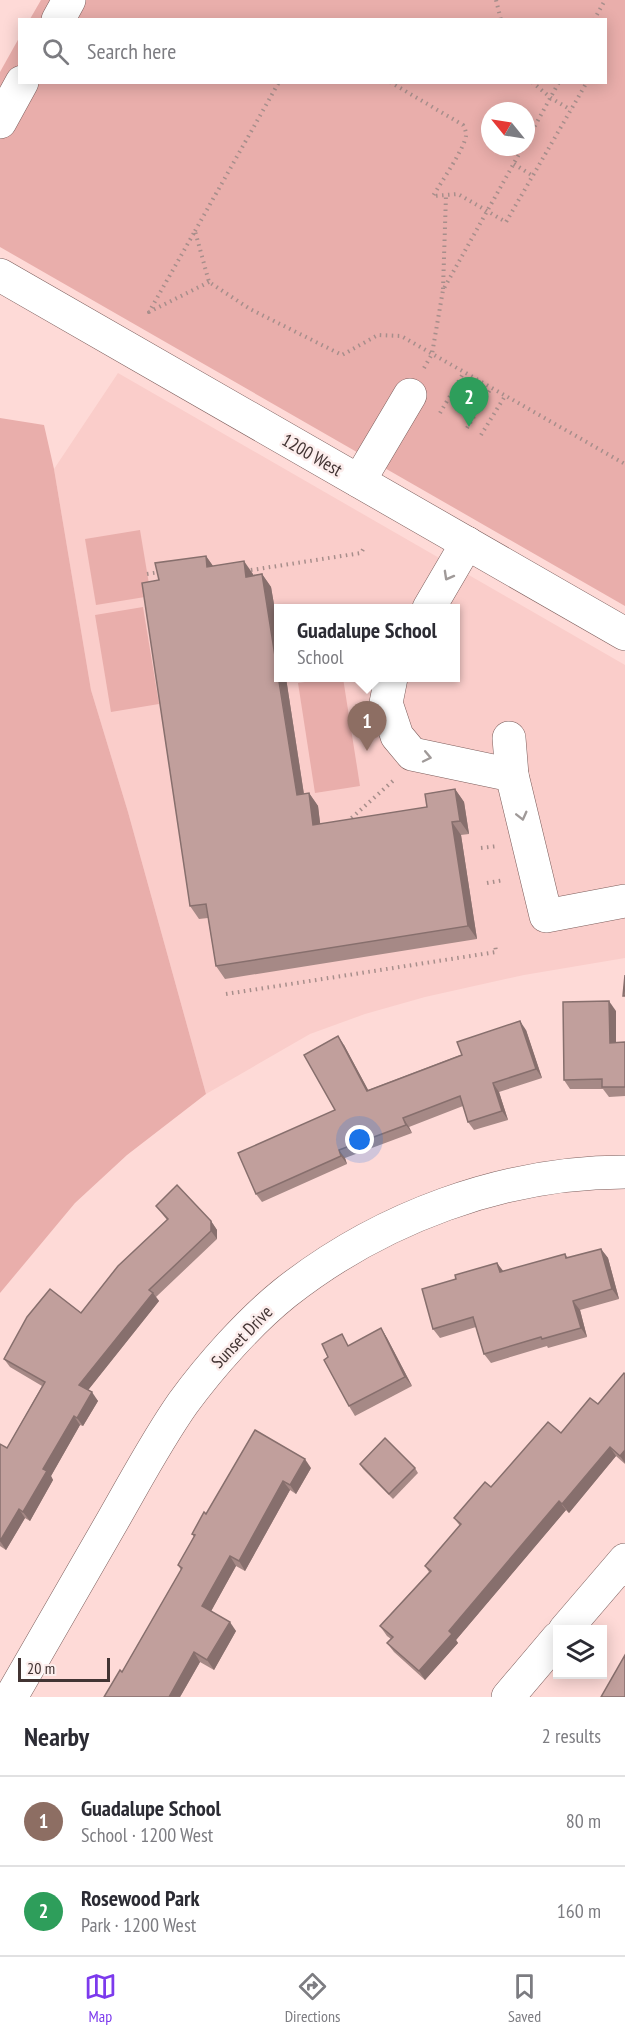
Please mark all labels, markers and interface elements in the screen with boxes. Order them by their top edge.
search box [18,18,607,84]
icon: search [39,35,72,68]
text: Search here [87,37,176,65]
north arrow [481,102,535,156]
pin: 2 [450,378,488,427]
street label: 1200 West [278,428,347,481]
one-way arrow [444,570,456,580]
popup [274,604,460,682]
text: Guadalupe School [297,616,437,644]
text: School [297,644,343,670]
pin: 1 [348,702,386,751]
one-way arrow [422,750,432,763]
one-way arrow [514,811,527,821]
your location [345,1125,374,1154]
street label: Sunset Drive [206,1300,277,1373]
map controls [553,1625,607,1679]
button: layers [553,1625,607,1679]
scale bar [18,1655,110,1682]
text: 20 m [27,1658,55,1678]
text: Nearby [24,1720,89,1753]
text: 2 results [542,1723,601,1749]
text: Guadalupe School [81,1794,221,1822]
text: 1 [39,1808,48,1834]
text: 80 m [566,1808,601,1834]
text: School · 1200 West [81,1822,213,1848]
text: Rosewood Park [81,1884,200,1912]
text: 2 [39,1898,48,1924]
text: 160 m [557,1898,601,1924]
text: Park · 1200 West [81,1912,196,1938]
tab: Map [84,1970,117,2026]
tab: Directions [285,1970,340,2026]
tab: Saved [508,1970,541,2026]

